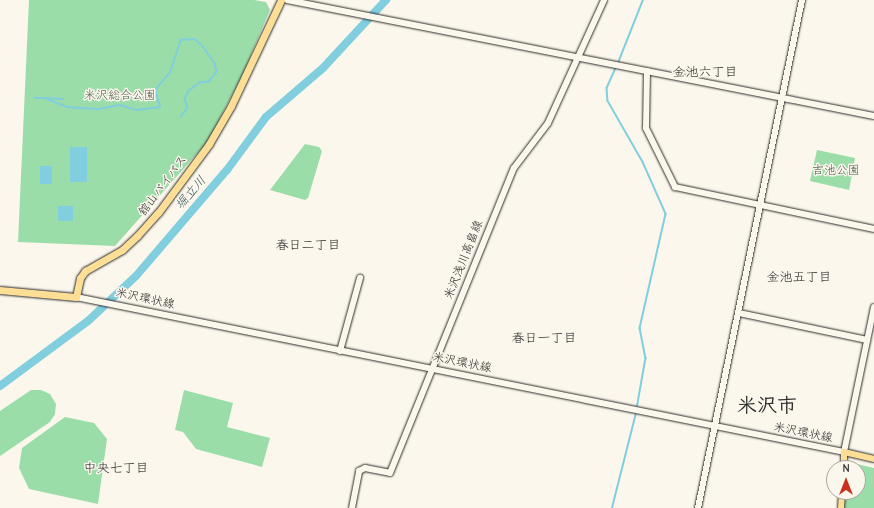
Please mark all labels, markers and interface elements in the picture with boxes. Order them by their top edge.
district label: 金池六丁目 [673,64,737,80]
park label: 米沢総合公園 [84,89,156,103]
street label: 舘山バイパス [136,153,190,219]
park label: 吉池公園 [812,164,860,178]
water label: 堀立川 [172,173,210,213]
street label: 米沢浅川高畠線 [442,218,486,302]
district label: 春日二丁目 [276,237,340,253]
district label: 金池五丁目 [767,269,831,285]
street label: 米沢環状線 [114,286,176,312]
district label: 春日一丁目 [512,330,576,346]
street label: 米沢環状線 [431,350,493,376]
district label: 米沢市 [737,393,797,417]
street label: 米沢環状線 [772,420,834,446]
district label: 中央七丁目 [84,460,148,476]
north arrow [826,460,866,500]
text: N [842,462,850,475]

